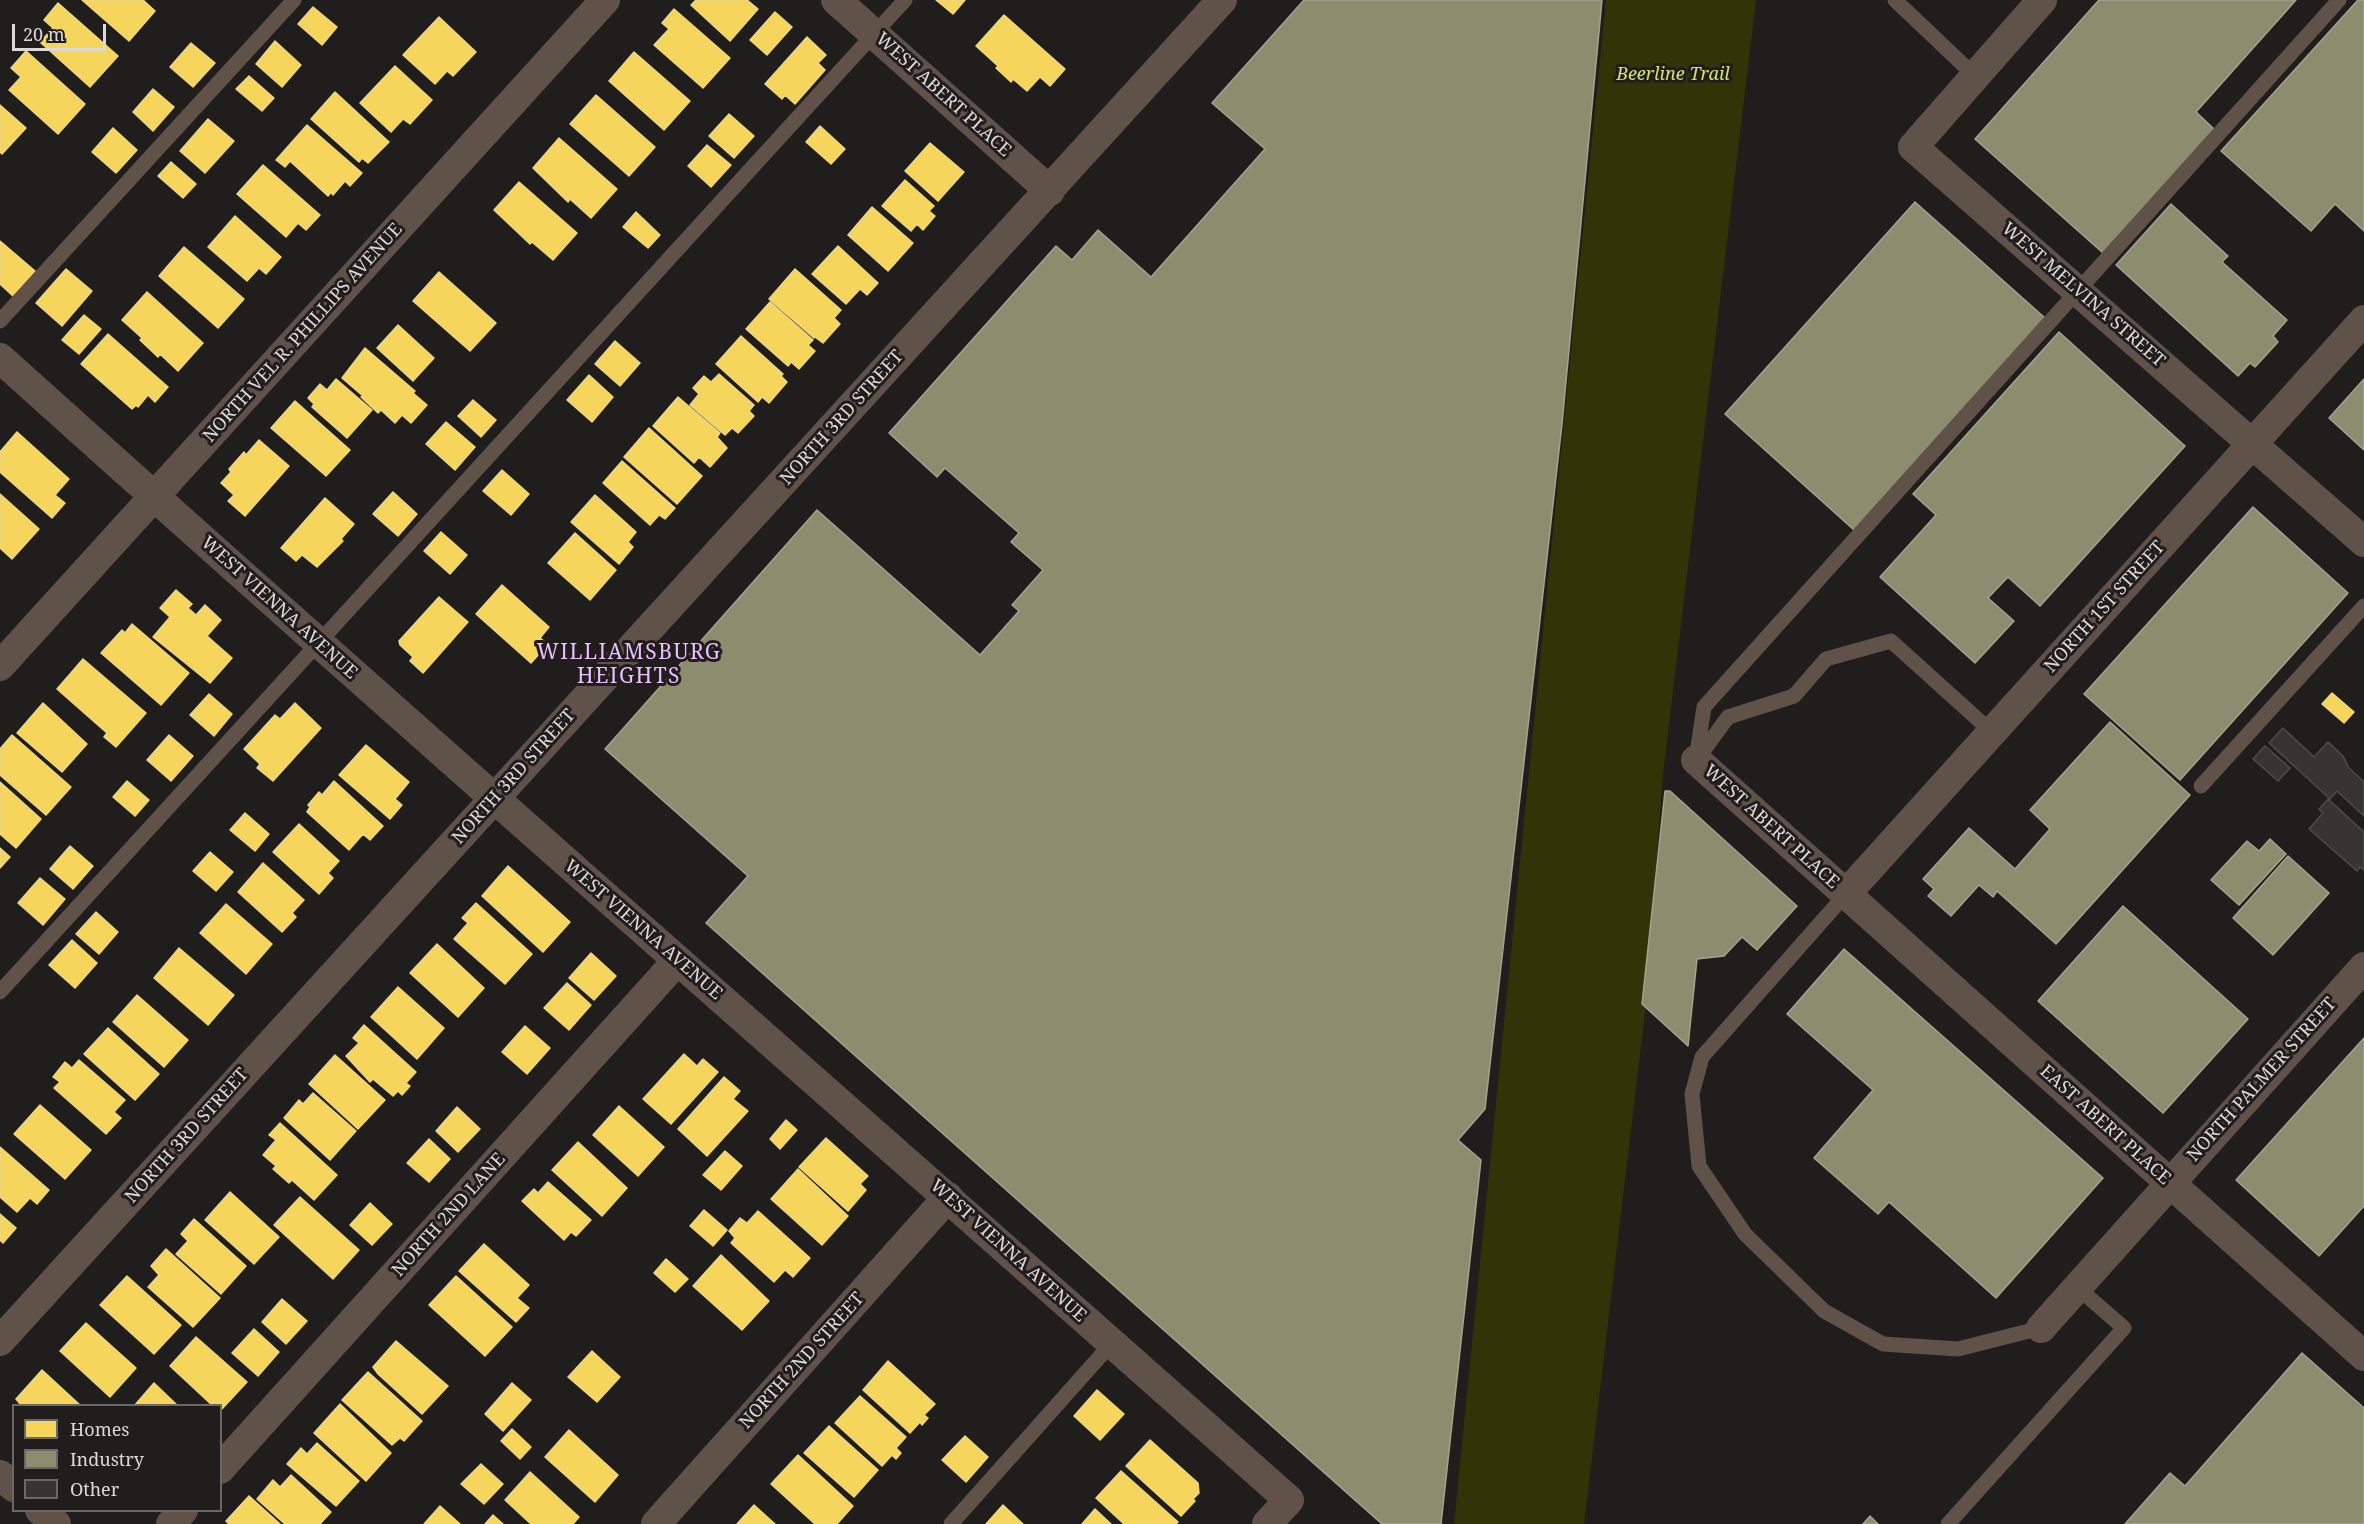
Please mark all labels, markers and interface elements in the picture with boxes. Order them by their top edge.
scale bar [15,12,110,50]
text: 20 m [23,22,65,46]
street label: WEST ABERT PLACE [871,29,1015,161]
park label: Beerline Trail [1616,64,1730,86]
street label: WEST MELVINA STREET [1997,218,2169,372]
street label: NORTH VEL R. PHILLIPS AVENUE [199,219,407,447]
street label: NORTH 3RD STREET [776,346,908,490]
street label: WEST VIENNA AVENUE [197,532,361,684]
street label: NORTH 1ST STREET [2040,537,2170,677]
district label: WILLIAMSBURG HEIGHTS [537,640,721,690]
street label: NORTH 3RD STREET [448,705,580,849]
street label: WEST ABERT PLACE [1699,761,1843,893]
street label: WEST VIENNA AVENUE [560,855,726,1005]
street label: NORTH PALMER STREET [2183,994,2341,1166]
street label: EAST ABERT PLACE [2035,1061,2175,1189]
street label: NORTH 3RD STREET [121,1064,253,1208]
street label: NORTH 2ND LANE [388,1149,510,1281]
street label: WEST VIENNA AVENUE [926,1175,1090,1327]
street label: NORTH 2ND STREET [735,1288,869,1434]
legend [12,1404,222,1512]
text: Homes [70,1417,129,1441]
text: Industry [70,1447,144,1471]
text: Other [70,1477,119,1501]

